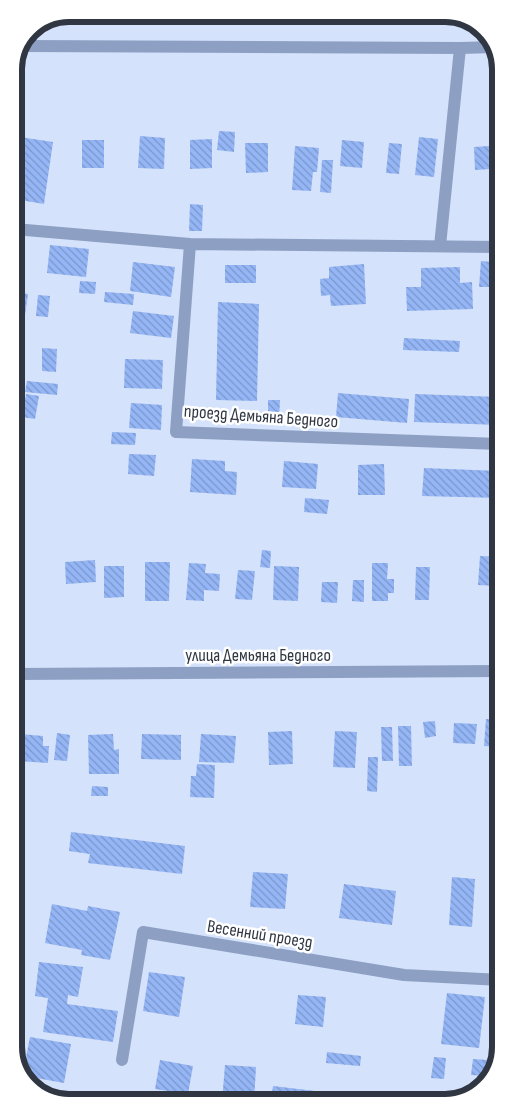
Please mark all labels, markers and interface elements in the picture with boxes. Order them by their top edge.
street label: проезд Демьяна Бедного [183,401,339,432]
street label: улица Демьяна Бедного [185,645,331,666]
street label: Весенний проезд [206,916,314,953]

